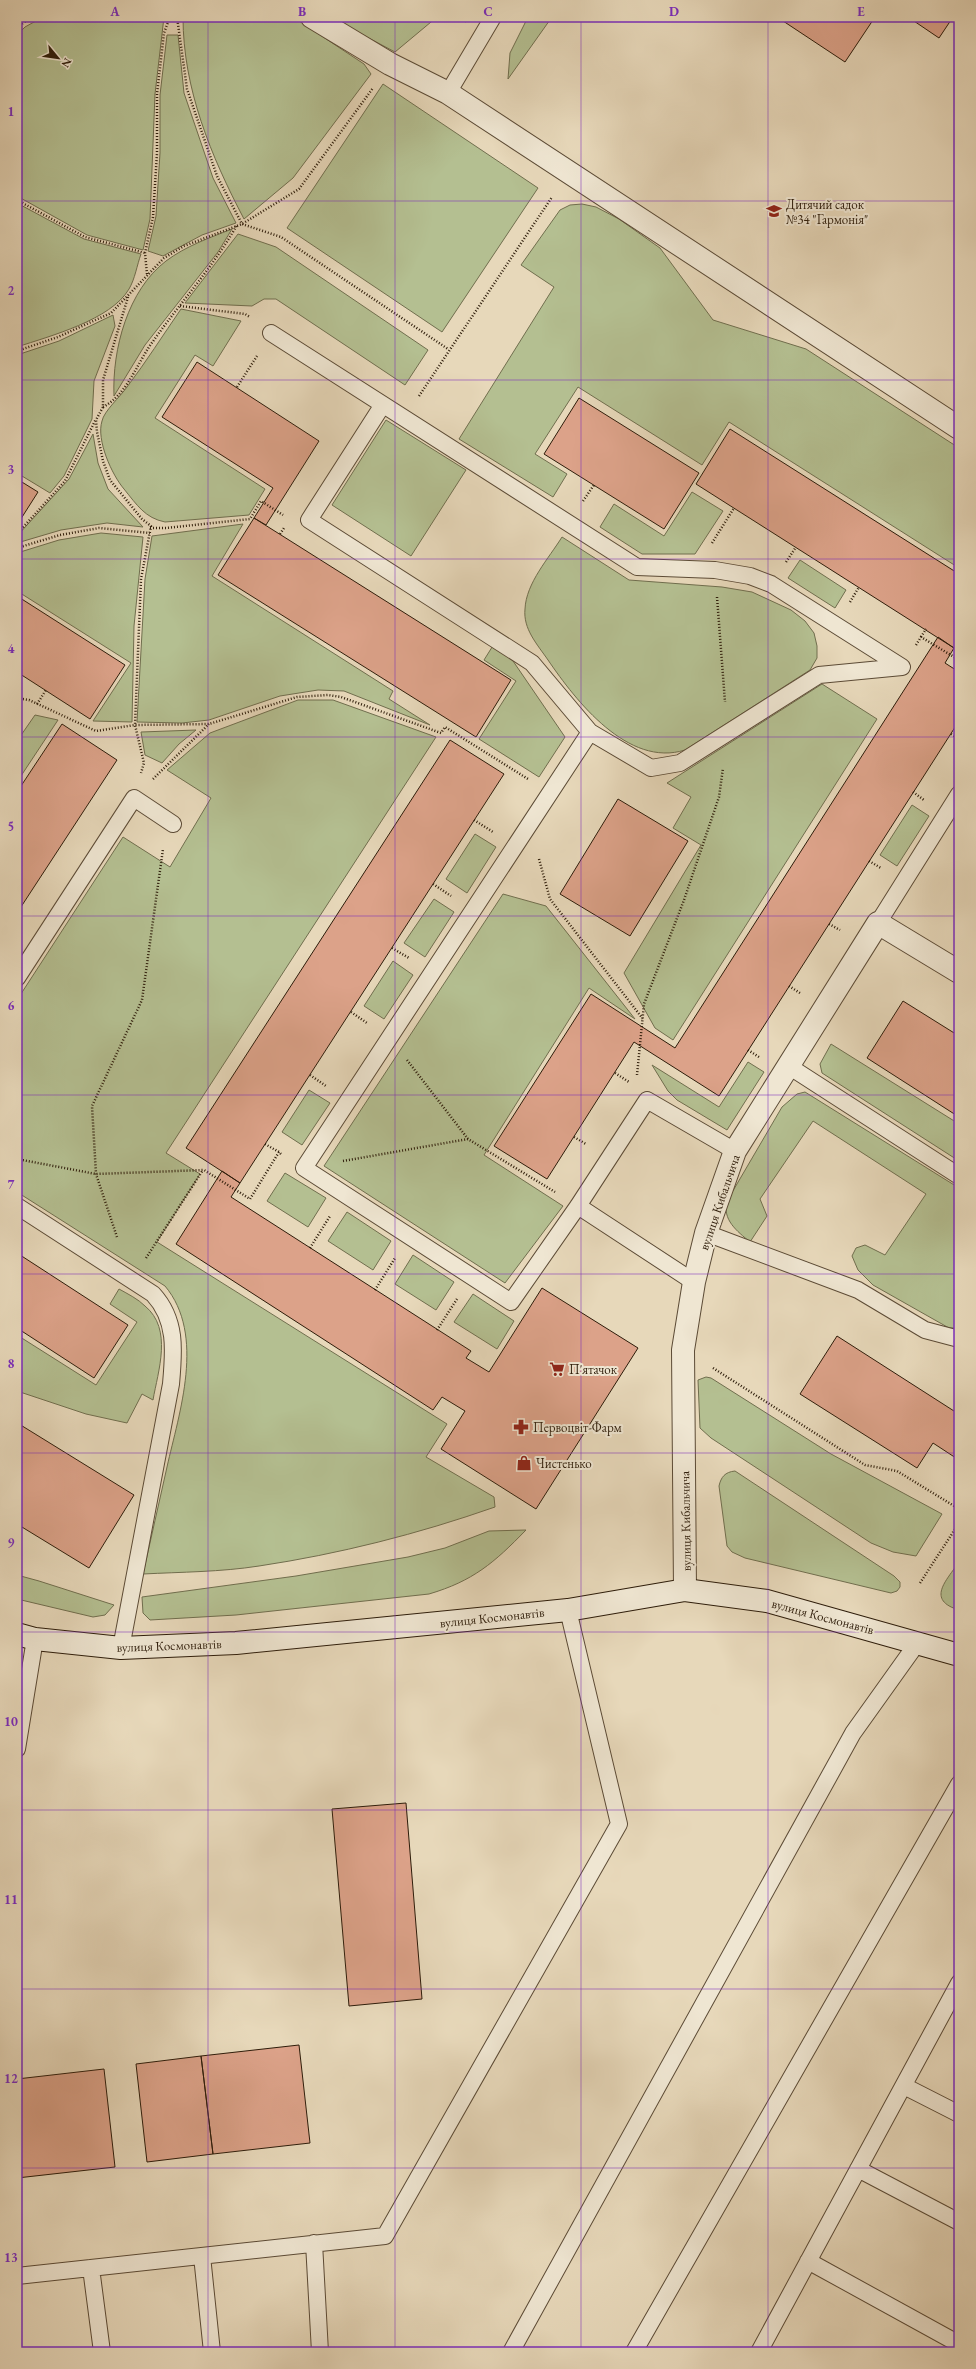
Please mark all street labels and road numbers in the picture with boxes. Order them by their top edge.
street label: вулиця Кибальчича [695,1151,744,1252]
street label: вулиця Кибальчича [676,1470,695,1571]
street label: вулиця Космонавтів [770,1595,876,1638]
street label: вулиця Космонавтів [439,1604,546,1631]
street label: вулиця Космонавтів [116,1635,222,1656]

